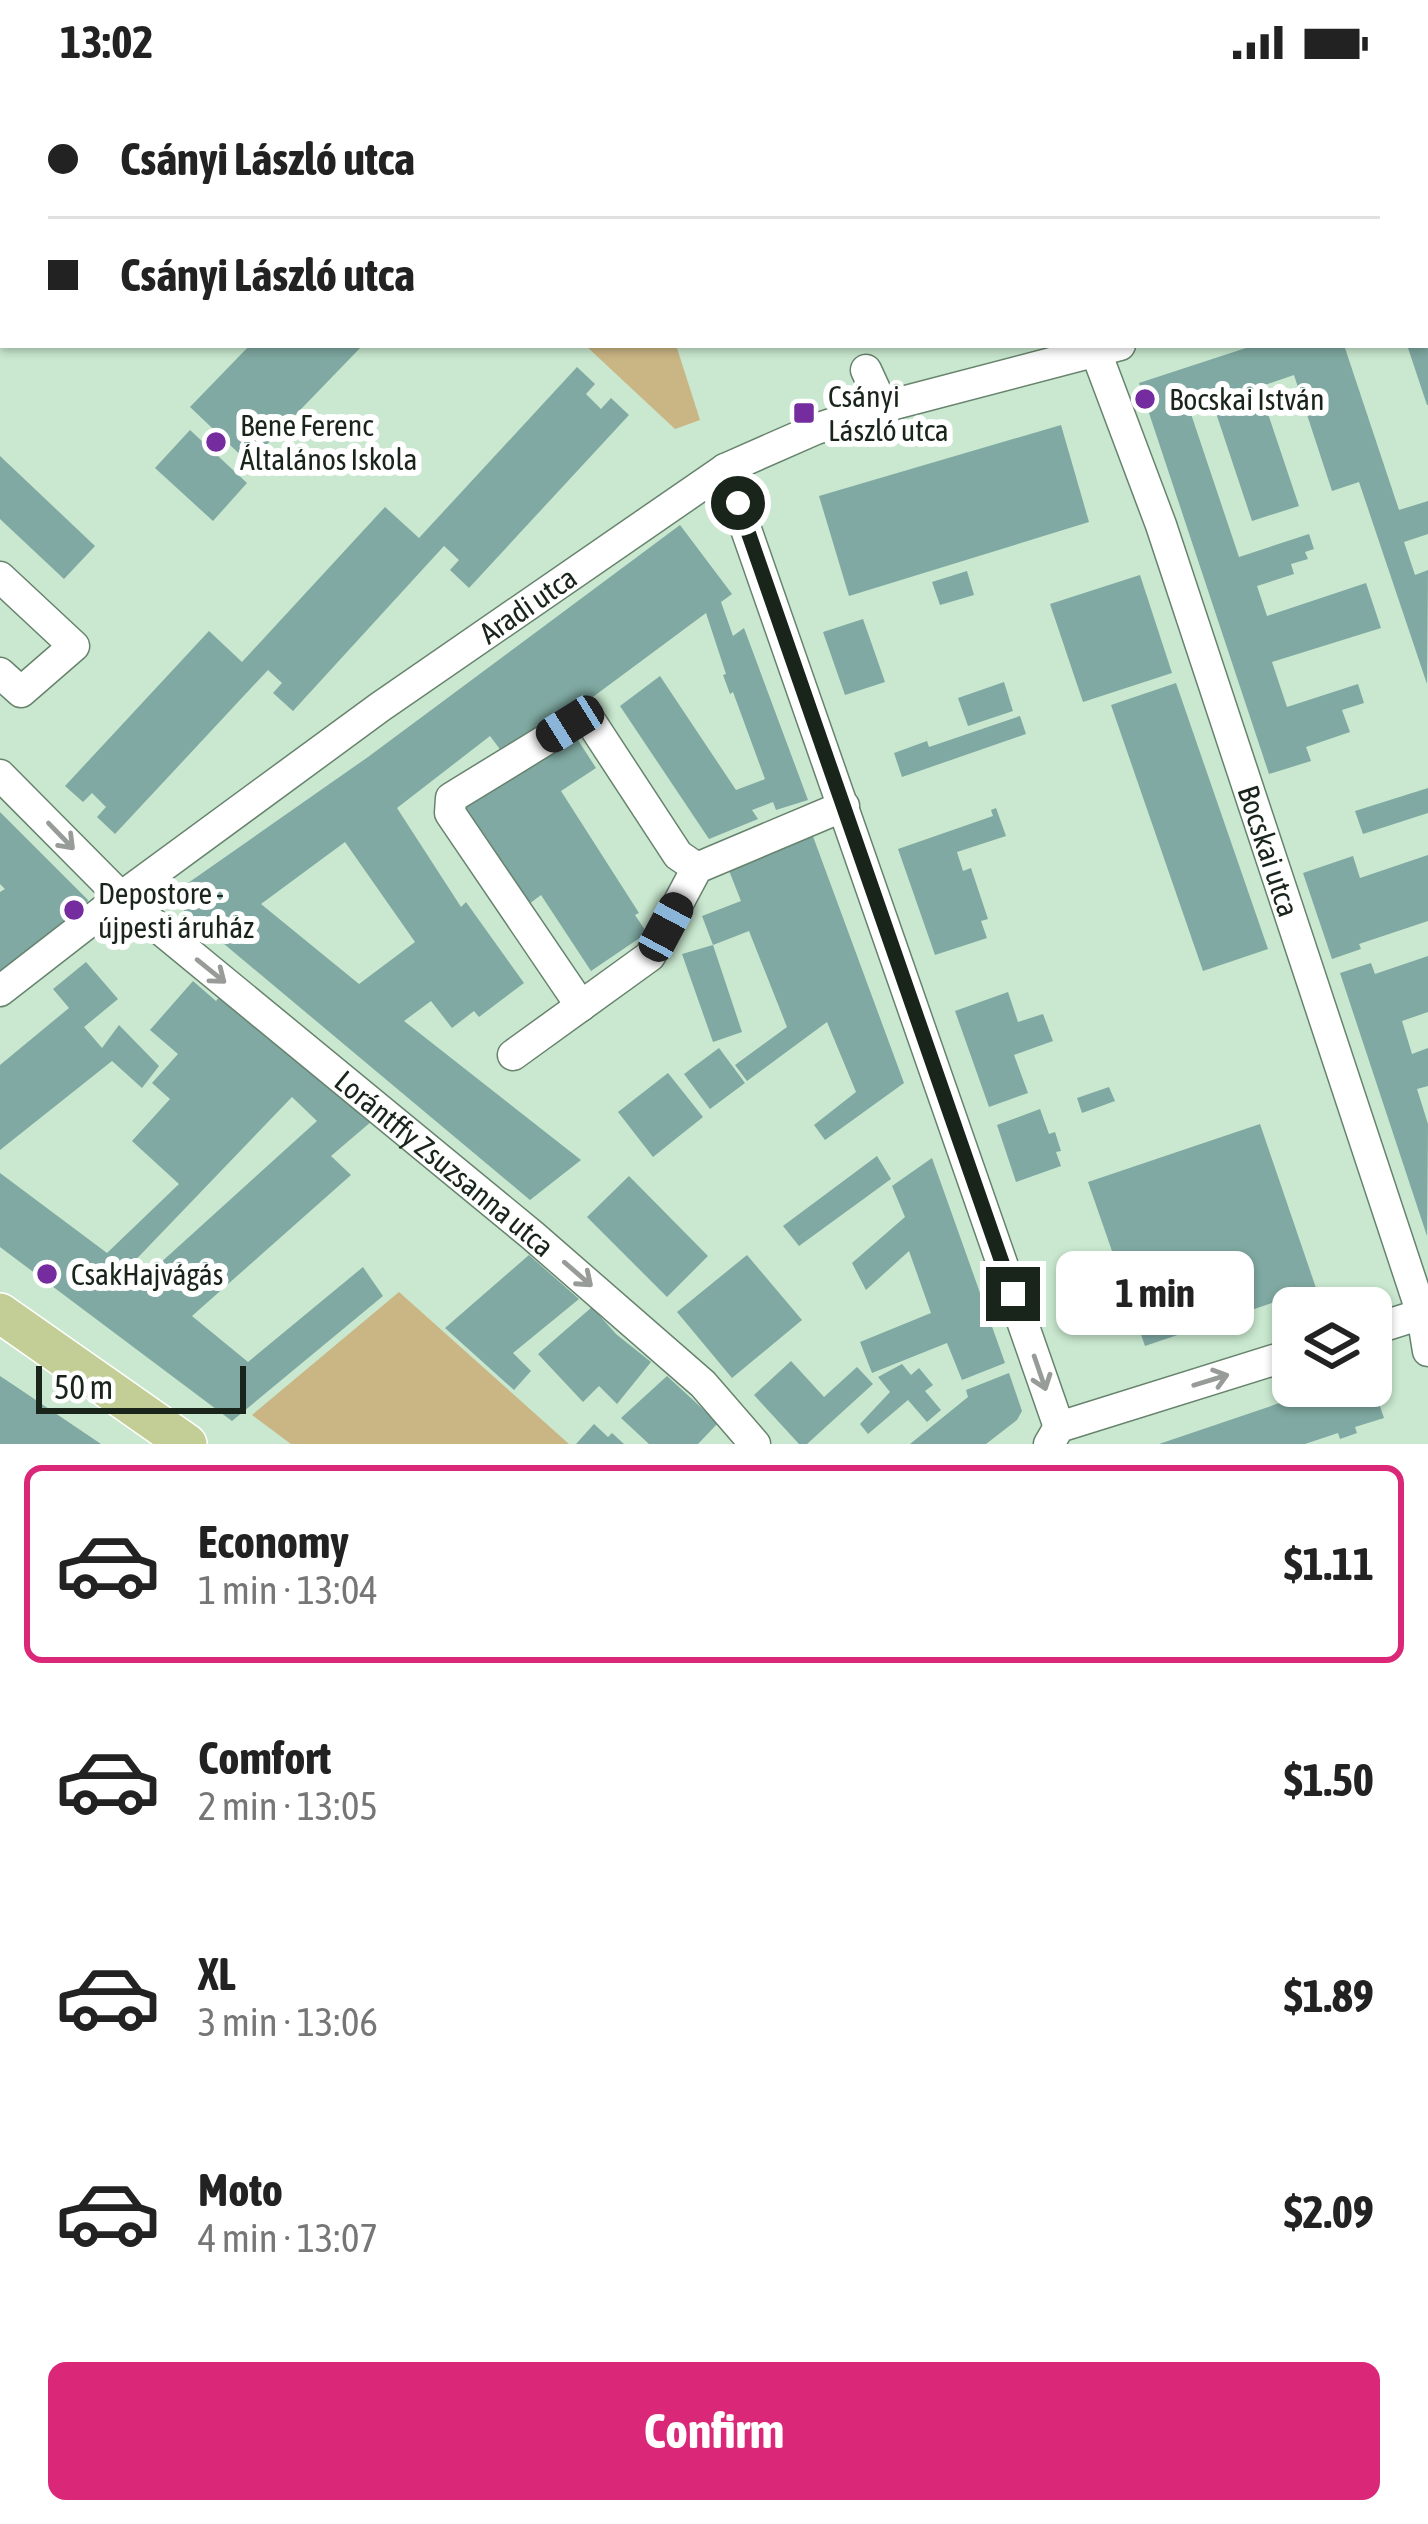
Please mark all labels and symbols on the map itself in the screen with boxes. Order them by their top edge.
place label: Csányi László utca [828,379,949,447]
place label: Bocskai István [1169,382,1325,416]
marker: Bocskai István [1132,386,1158,412]
marker: Csányi László utca [791,400,817,426]
place label: Bene Ferenc Általános Iskola [240,408,417,476]
marker: Bene Ferenc Általános Iskola [203,429,229,455]
route start [711,476,765,530]
street label: Aradi utca [473,560,583,650]
car [530,690,610,758]
street label: Bocskai utca [1231,781,1306,921]
one-way arrow [46,821,74,850]
place label: Depostore - újpesti áruház [98,876,254,944]
car [633,887,699,967]
marker: Depostore - újpesti áruház [61,897,87,923]
one-way arrow [195,957,226,985]
street label: Lorántffy Zsuzsanna utca [329,1063,561,1263]
callout: 1 min [1055,1252,1253,1336]
place label: CsakHajvágás [71,1257,223,1291]
one-way arrow [562,1260,592,1288]
marker: CsakHajvágás [34,1261,60,1287]
route end [986,1267,1040,1321]
one-way arrow [1031,1354,1052,1391]
scale bar [36,1360,246,1413]
one-way arrow [1191,1368,1229,1390]

